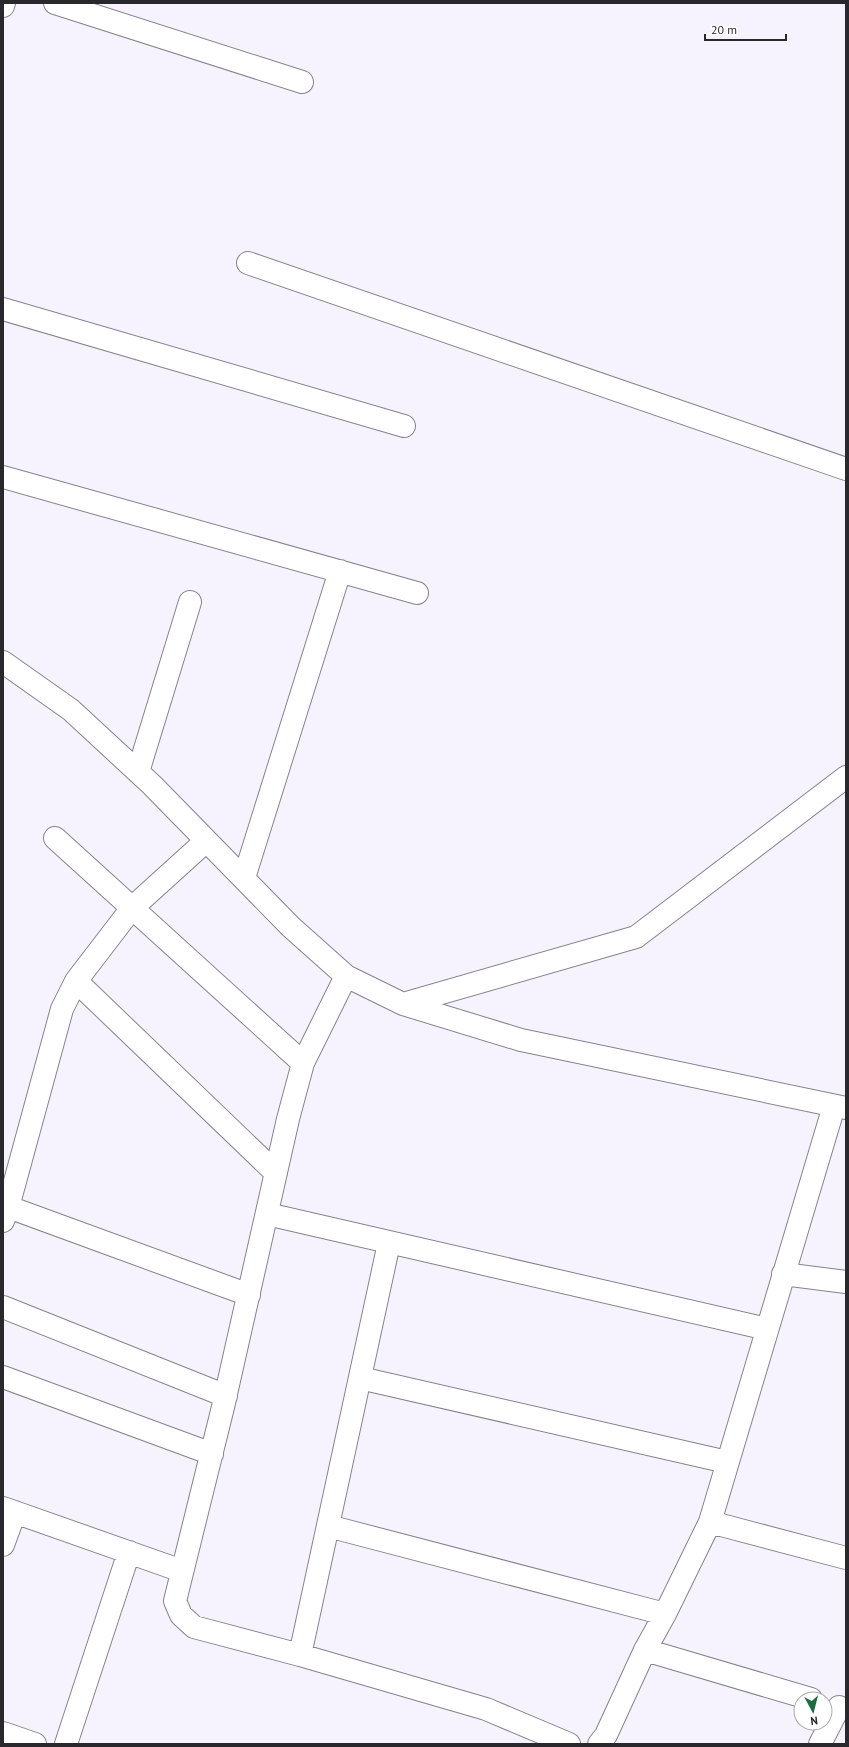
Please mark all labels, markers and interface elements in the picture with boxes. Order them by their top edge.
scale bar [705,16,786,42]
text: 20 m [711,22,737,37]
north arrow [793,1691,833,1731]
text: N [810,1714,819,1728]

